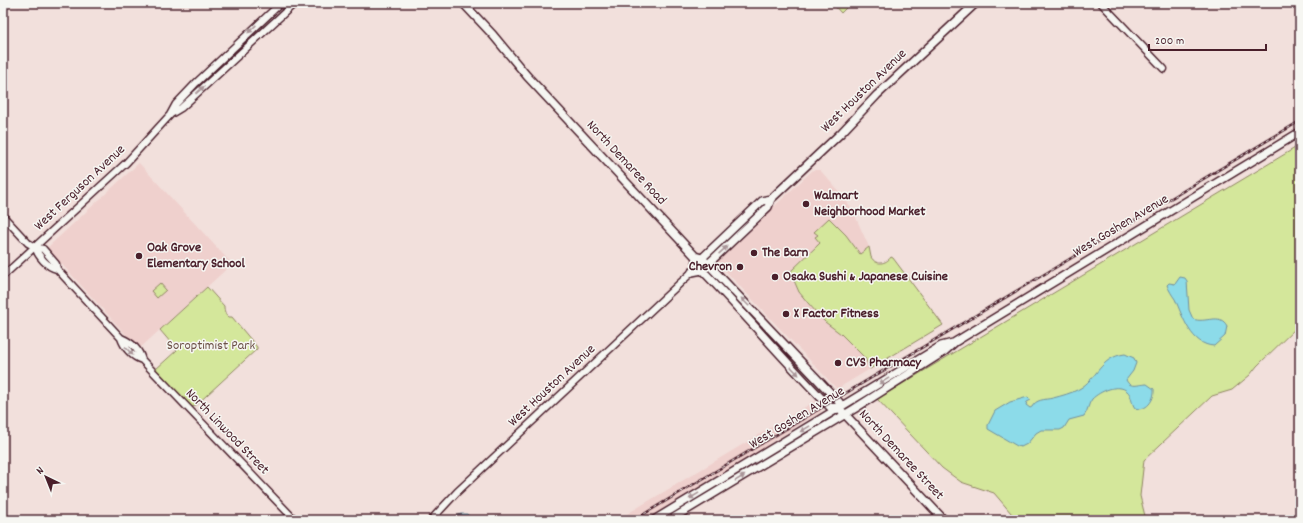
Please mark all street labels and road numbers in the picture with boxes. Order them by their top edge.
street label: West Houston Avenue [816,44,912,138]
street label: North Demaree Road [581,116,671,210]
street label: West Ferguson Avenue [30,140,130,236]
street label: West Goshen Avenue [1069,190,1173,262]
street label: West Houston Avenue [504,340,600,432]
street label: West Goshen Avenue [745,382,849,454]
street label: North Linwood Street [181,384,273,480]
street label: North Demaree Street [854,405,948,505]

